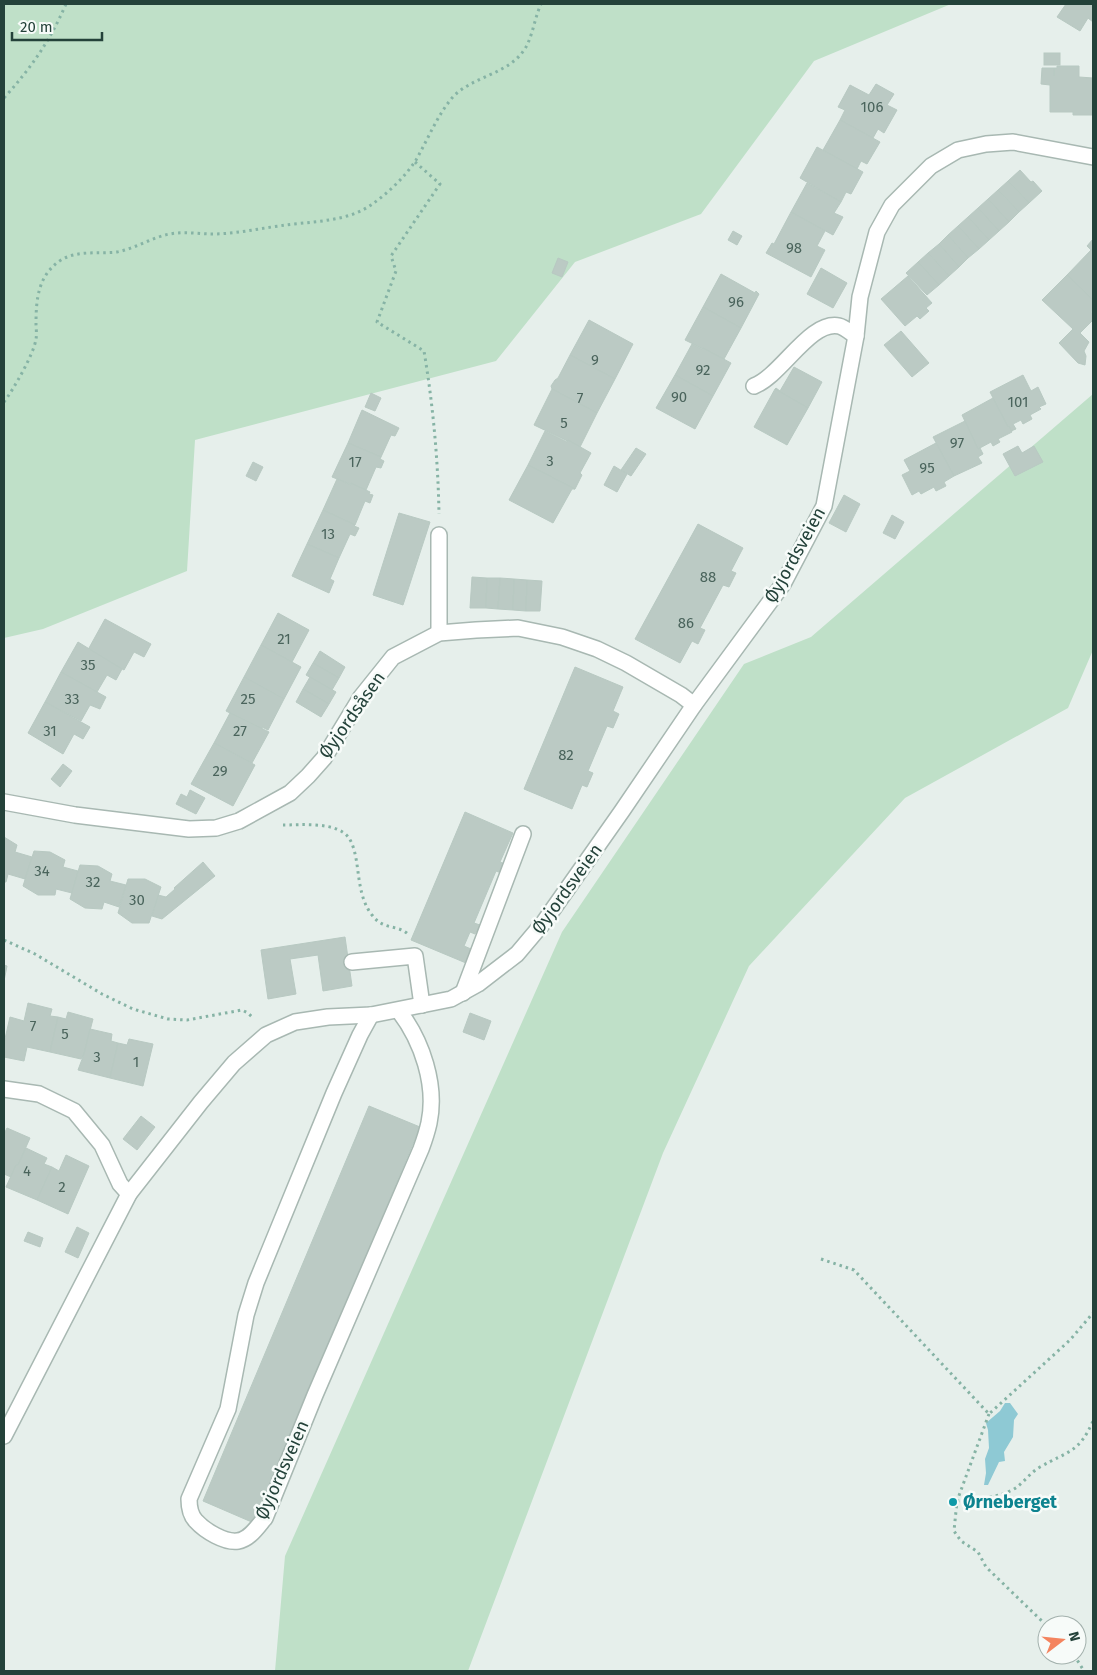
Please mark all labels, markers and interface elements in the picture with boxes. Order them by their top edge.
scale bar [12,10,102,42]
text: 20 m [20,18,53,36]
house number: 106 [861,98,883,116]
house number: 98 [786,239,802,257]
house number: 96 [728,293,744,311]
house number: 9 [591,351,599,369]
house number: 92 [696,361,710,379]
house number: 90 [671,388,687,406]
house number: 7 [577,389,584,407]
house number: 101 [1008,393,1029,411]
house number: 5 [560,414,568,432]
house number: 97 [950,434,964,452]
house number: 3 [546,452,554,470]
house number: 17 [348,453,362,471]
house number: 95 [919,459,935,477]
street label: Øyjordsveien [760,503,830,607]
house number: 13 [321,525,335,543]
house number: 88 [700,568,716,586]
house number: 86 [678,614,694,632]
house number: 21 [277,630,291,648]
house number: 35 [80,656,96,674]
street label: Øyjordsåsen [314,667,390,763]
house number: 33 [65,690,79,708]
house number: 25 [241,690,255,708]
house number: 31 [43,722,57,740]
house number: 27 [233,722,247,740]
house number: 82 [558,746,574,764]
house number: 29 [212,762,228,780]
street label: Øyjordsveien [527,840,607,938]
house number: 34 [34,862,50,880]
house number: 32 [86,873,100,891]
house number: 30 [129,891,145,909]
house number: 7 [30,1017,37,1035]
house number: 5 [61,1025,69,1043]
house number: 3 [93,1048,101,1066]
house number: 1 [133,1053,139,1071]
house number: 4 [23,1162,31,1180]
house number: 2 [58,1178,66,1196]
street label: Øyjordsveien [250,1417,314,1523]
place label: Ørneberget [963,1491,1058,1513]
marker: Ørneberget [947,1496,959,1508]
north arrow [1037,1615,1087,1665]
text: N [1065,1630,1083,1643]

